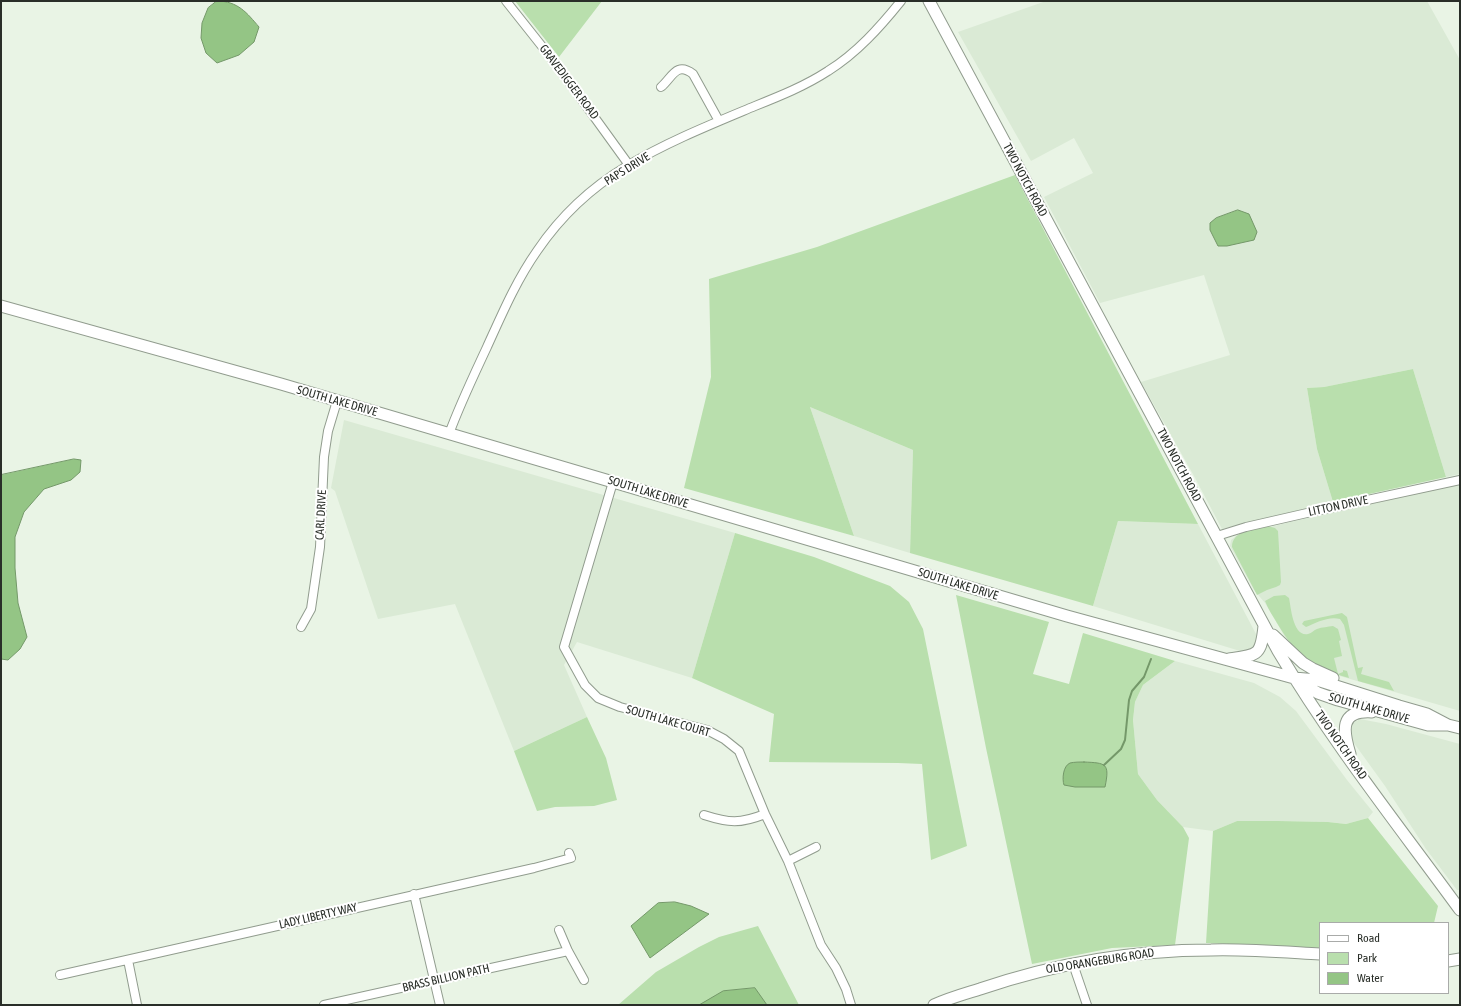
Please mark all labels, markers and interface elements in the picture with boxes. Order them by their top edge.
street label: GRAVEDIGGER ROAD [536,42,602,122]
street label: TWO NOTCH ROAD [1000,141,1050,219]
street label: PAPS DRIVE [602,149,652,189]
street label: SOUTH LAKE DRIVE [295,383,379,419]
street label: TWO NOTCH ROAD [1154,426,1204,504]
street label: SOUTH LAKE DRIVE [606,473,690,511]
street label: CARL DRIVE [312,489,330,541]
street label: LITTON DRIVE [1307,493,1369,519]
street label: SOUTH LAKE DRIVE [916,565,1000,603]
street label: SOUTH LAKE DRIVE [1327,690,1411,726]
street label: SOUTH LAKE COURT [624,702,712,740]
street label: TWO NOTCH ROAD [1312,708,1370,782]
street label: LADY LIBERTY WAY [278,900,358,932]
legend [1319,922,1449,994]
text: Road [1357,931,1380,945]
street label: OLD ORANGEBURG ROAD [1045,945,1155,977]
text: Park [1357,951,1377,965]
street label: BRASS BILLION PATH [401,961,491,995]
text: Water [1357,971,1383,985]

